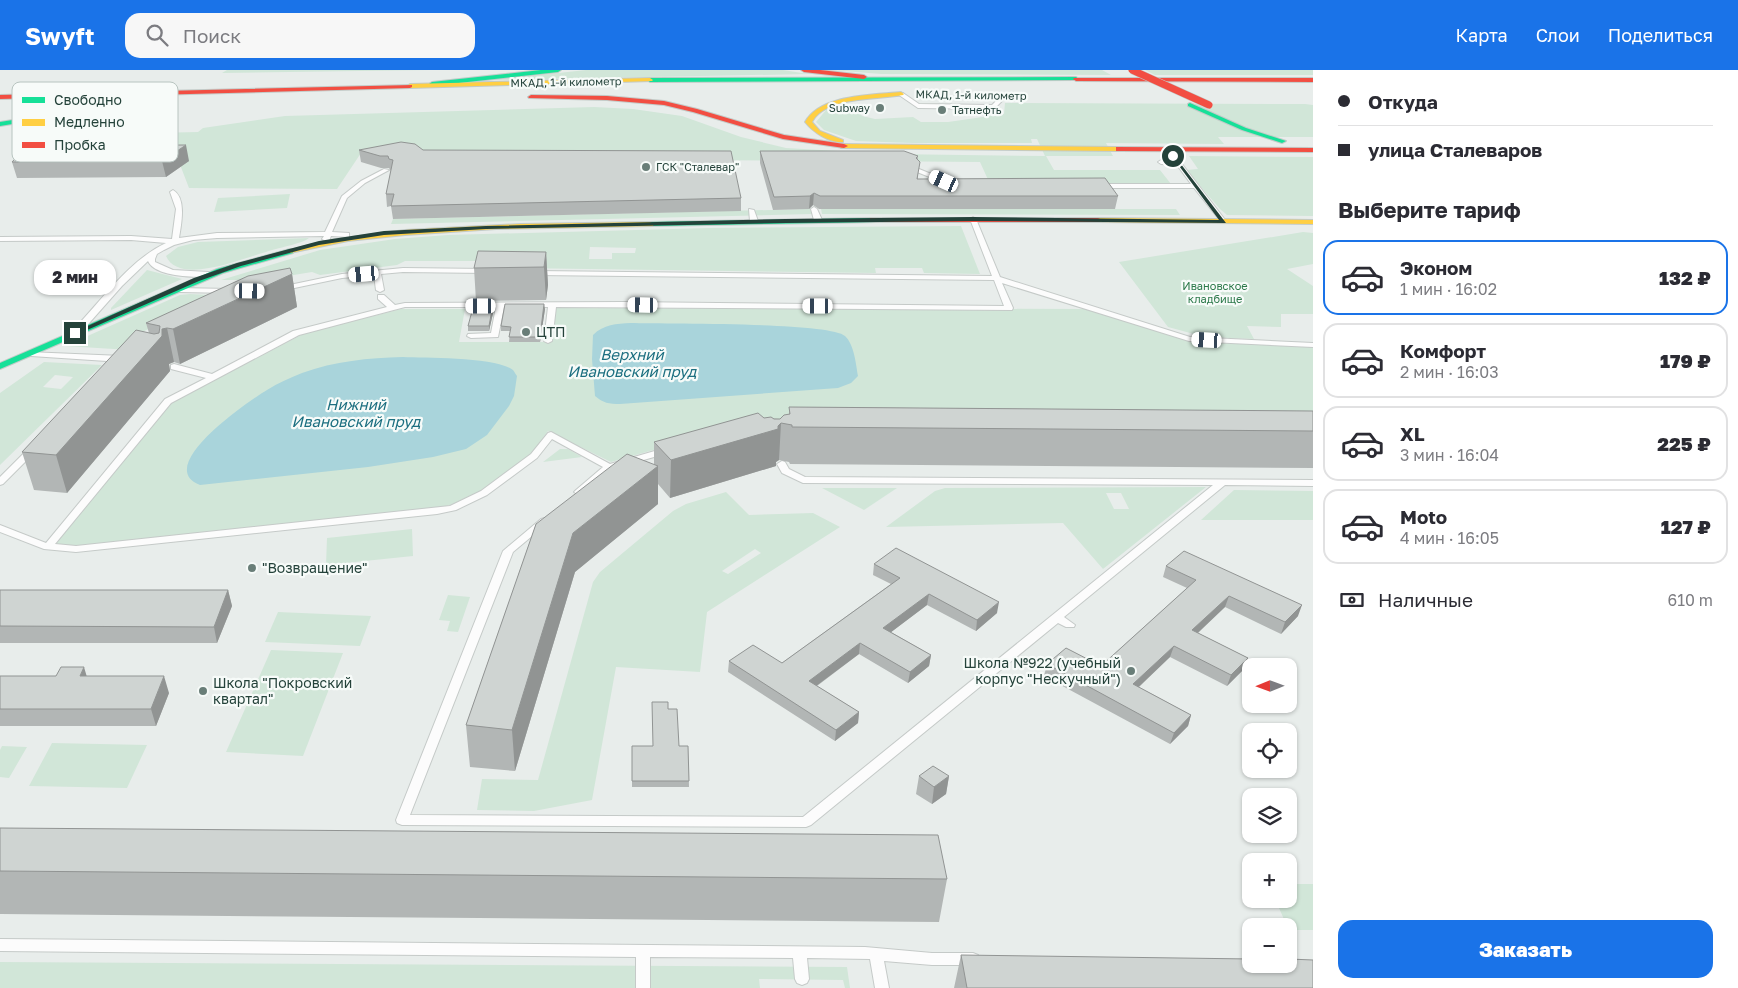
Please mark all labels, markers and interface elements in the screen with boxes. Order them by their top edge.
search box [125,13,475,58]
text: Swyft [25,21,95,50]
icon: search [143,21,171,49]
text: Поиск [183,24,241,47]
text: Карта [1456,24,1508,46]
text: Слои [1536,24,1580,46]
text: Поделиться [1608,24,1713,46]
street label: МКАД, 1-й километр [510,74,622,89]
legend [12,82,178,162]
street label: МКАД, 1-й километр [915,87,1027,102]
text: Откуда [1368,90,1438,113]
text: Свободно [54,91,122,108]
place label: Subway [829,101,870,114]
marker: Subway [874,102,886,114]
place label: Татнефть [952,103,1002,116]
marker: Татнефть [936,104,948,116]
text: Медленно [54,113,125,130]
text: Пробка [54,136,106,153]
text: улица Сталеваров [1368,138,1542,161]
route start [1162,145,1184,167]
place label: ГСК "Сталевар" [656,160,739,173]
marker: ГСК "Сталевар" [640,161,652,173]
car [927,168,960,194]
text: Выберите тариф [1338,196,1521,223]
icon: car [1340,255,1385,300]
text: Эконом [1400,256,1472,279]
callout: 2 мин [34,260,116,296]
car [348,265,379,283]
text: 132 ₽ [1659,266,1711,289]
text: 2 мин [52,267,98,287]
park label: Ивановское кладбище [1182,279,1248,305]
text: 1 мин · 16:02 [1400,279,1497,299]
car [234,283,265,299]
car [627,297,658,313]
car [466,299,496,314]
car [803,299,833,314]
route end [64,322,86,344]
place label: ЦТП [536,323,566,340]
marker: ЦТП [520,326,532,338]
car [1191,332,1222,348]
icon: car [1340,338,1385,383]
text: Комфорт [1400,339,1486,362]
water label: Верхний Ивановский пруд [568,345,697,381]
text: 179 ₽ [1660,349,1711,372]
text: 2 мин · 16:03 [1400,362,1499,382]
water label: Нижний Ивановский пруд [292,395,421,431]
icon: car [1340,421,1385,466]
text: XL [1400,422,1425,445]
text: 225 ₽ [1657,432,1711,455]
text: 3 мин · 16:04 [1400,445,1499,465]
icon: car [1340,504,1385,549]
text: Moto [1400,505,1447,528]
text: 127 ₽ [1661,515,1711,538]
text: 4 мин · 16:05 [1400,528,1499,548]
place label: "Возвращение" [262,559,367,576]
marker: "Возвращение" [246,562,258,574]
icon: cash [1338,586,1366,614]
text: Наличные [1378,588,1473,611]
text: 610 m [1667,590,1713,610]
place label: Школа №922 (учебный корпус "Нескучный") [963,654,1121,687]
north arrow [1242,658,1298,712]
map controls [1242,658,1297,973]
marker: Школа №922 (учебный корпус "Нескучный") [1125,665,1137,677]
place label: Школа "Покровский квартал" [213,674,352,707]
marker: Школа "Покровский квартал" [197,685,209,697]
button: locate [1242,723,1297,778]
button: layers [1242,788,1297,843]
button: + [1242,853,1297,908]
button: − [1242,918,1297,973]
button: Заказать [1338,920,1713,978]

